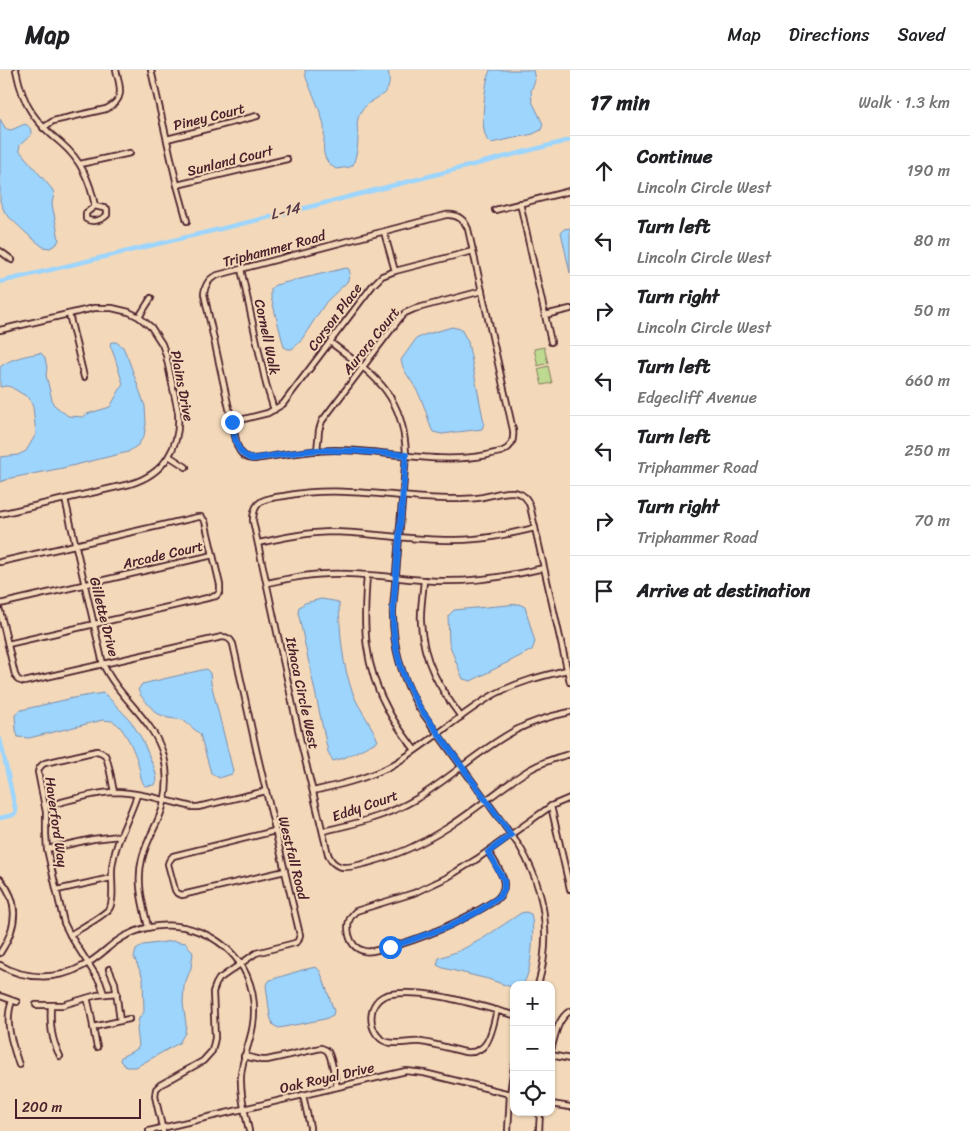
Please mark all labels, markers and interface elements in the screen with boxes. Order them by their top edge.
text: Map [25,14,69,56]
text: Map [728,19,761,51]
text: Directions [789,19,870,51]
text: Saved [898,19,945,51]
text: 17 min [590,84,650,122]
text: Walk · 1.3 km [859,88,950,117]
street label: Piney Court [171,96,247,138]
street label: Sunland Court [184,138,277,184]
text: Continue [637,140,713,173]
text: 190 m [907,156,950,185]
icon: ahead [590,157,618,185]
text: Lincoln Circle West [637,173,771,202]
water label: L-14 [267,194,305,227]
text: Turn left [637,210,710,243]
street label: Triphammer Road [220,223,330,275]
text: 80 m [914,226,950,255]
icon: left [590,227,618,255]
text: Lincoln Circle West [637,243,771,272]
street label: Corson Place [301,277,369,357]
text: Turn right [637,280,719,313]
text: 50 m [914,296,950,325]
street label: Cornell Walk [247,297,287,377]
icon: right [590,297,618,325]
street label: Aurora Court [335,302,406,381]
text: Lincoln Circle West [637,313,771,342]
street label: Plains Drive [163,348,201,424]
text: Turn left [637,350,710,383]
text: 660 m [905,366,950,395]
icon: left [590,367,618,395]
text: Edgecliff Avenue [637,383,757,412]
route end [221,411,244,434]
text: Turn left [637,420,710,453]
text: 250 m [904,436,950,465]
icon: left [590,437,618,465]
text: Triphammer Road [637,453,758,482]
text: Turn right [637,490,719,523]
text: 70 m [914,506,950,535]
icon: right [590,507,618,535]
text: Triphammer Road [637,523,758,552]
street label: Arcade Court [119,534,206,577]
street label: Gillette Drive [82,574,126,660]
text: Arrive at destination [637,574,810,607]
icon: arrive [590,577,618,605]
street label: Ithaca Circle West [278,633,326,752]
street label: Haverford Way [37,775,75,870]
street label: Eddy Court [329,783,401,829]
street label: Westfall Road [271,814,316,904]
route start [379,936,402,959]
map controls [510,981,555,1116]
button: + [510,981,555,1026]
button: − [510,1026,555,1071]
street label: Oak Royal Drive [277,1055,377,1101]
button: locate [510,1071,555,1116]
text: 200 m [22,1095,62,1120]
scale bar [15,1096,141,1119]

